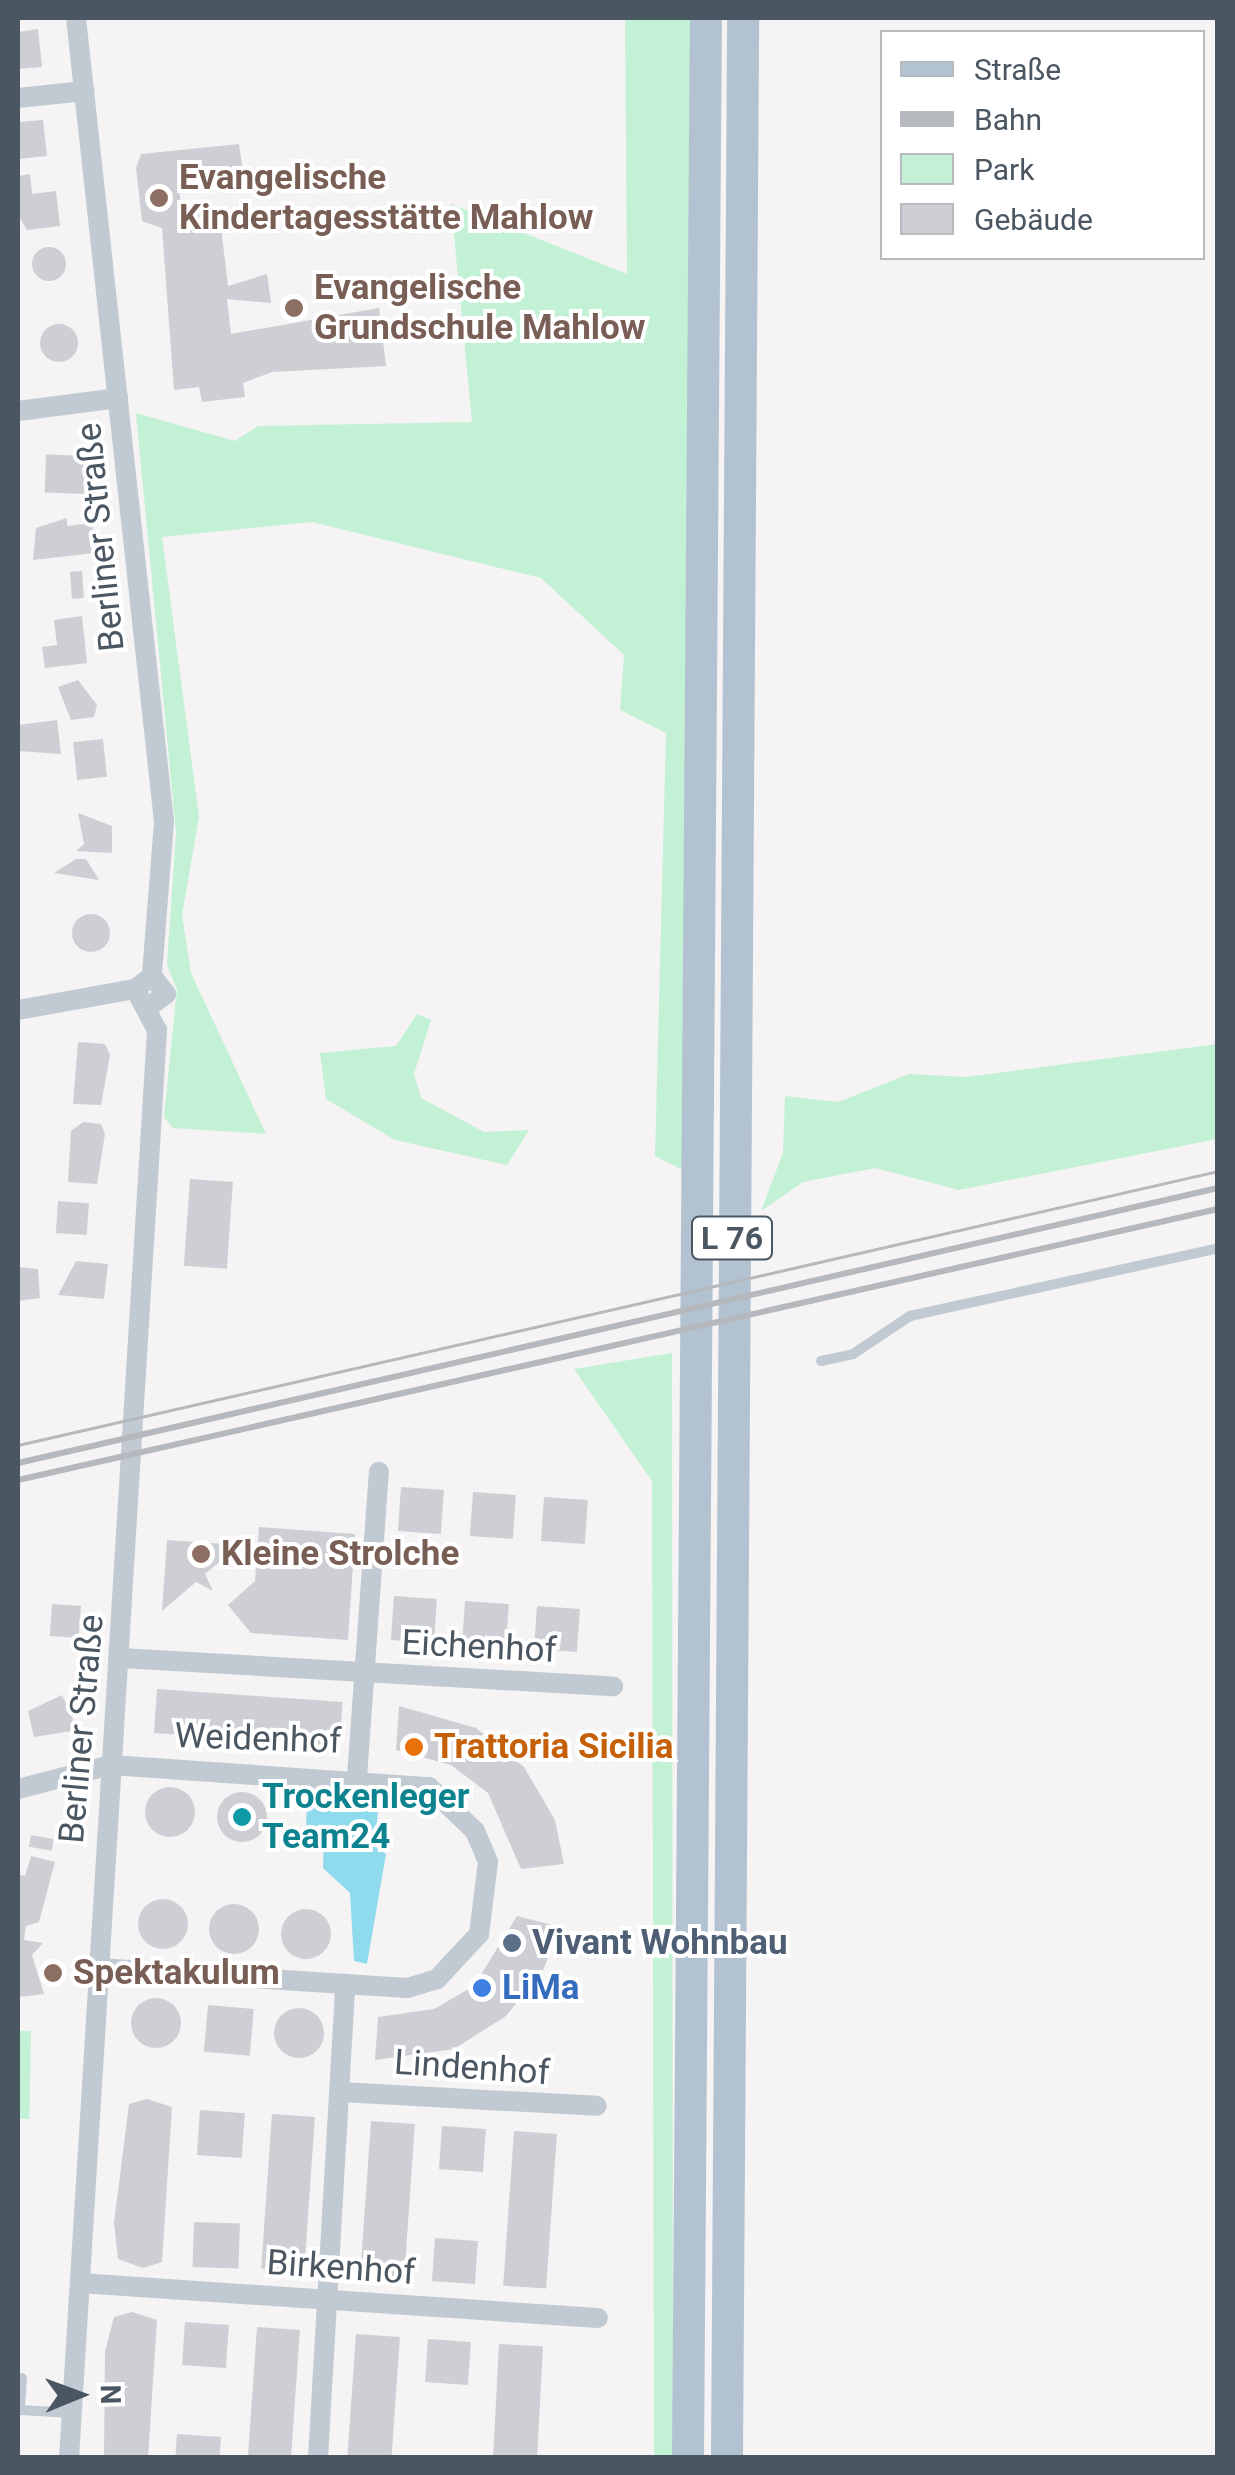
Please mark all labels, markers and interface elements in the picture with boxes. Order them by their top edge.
legend [880,30,1205,260]
text: Straße [974,52,1061,87]
text: Bahn [974,102,1042,137]
text: Park [974,152,1034,187]
place label: Evangelische Kindertagesstätte Mahlow [179,157,593,239]
marker: Evangelische Kindertagesstätte Mahlow [148,187,170,209]
text: Gebäude [974,202,1093,237]
place label: Evangelische Grundschule Mahlow [314,267,646,349]
marker: Evangelische Grundschule Mahlow [283,297,305,319]
street label: Berliner Straße [68,421,134,653]
road number: L 76 [690,1211,774,1265]
place label: Kleine Strolche [221,1533,459,1575]
marker: Kleine Strolche [190,1543,212,1565]
street label: Berliner Straße [51,1613,113,1845]
street label: Eichenhof [400,1622,558,1672]
street label: Weidenhof [174,1715,342,1763]
place label: Trattoria Sicilia [434,1726,674,1768]
marker: Trattoria Sicilia [403,1736,425,1758]
place label: Trockenleger Team24 [262,1776,470,1858]
marker: Trockenleger Team24 [231,1806,253,1828]
place label: Vivant Wohnbau [532,1922,788,1964]
marker: Vivant Wohnbau [501,1932,523,1954]
place label: Spektakulum [73,1952,280,1994]
marker: Spektakulum [42,1962,64,1984]
place label: LiMa [502,1967,580,2009]
marker: LiMa [471,1977,493,1999]
street label: Lindenhof [393,2042,551,2094]
street label: Birkenhof [265,2242,417,2294]
north arrow [30,2345,130,2445]
text: N [94,2384,127,2405]

